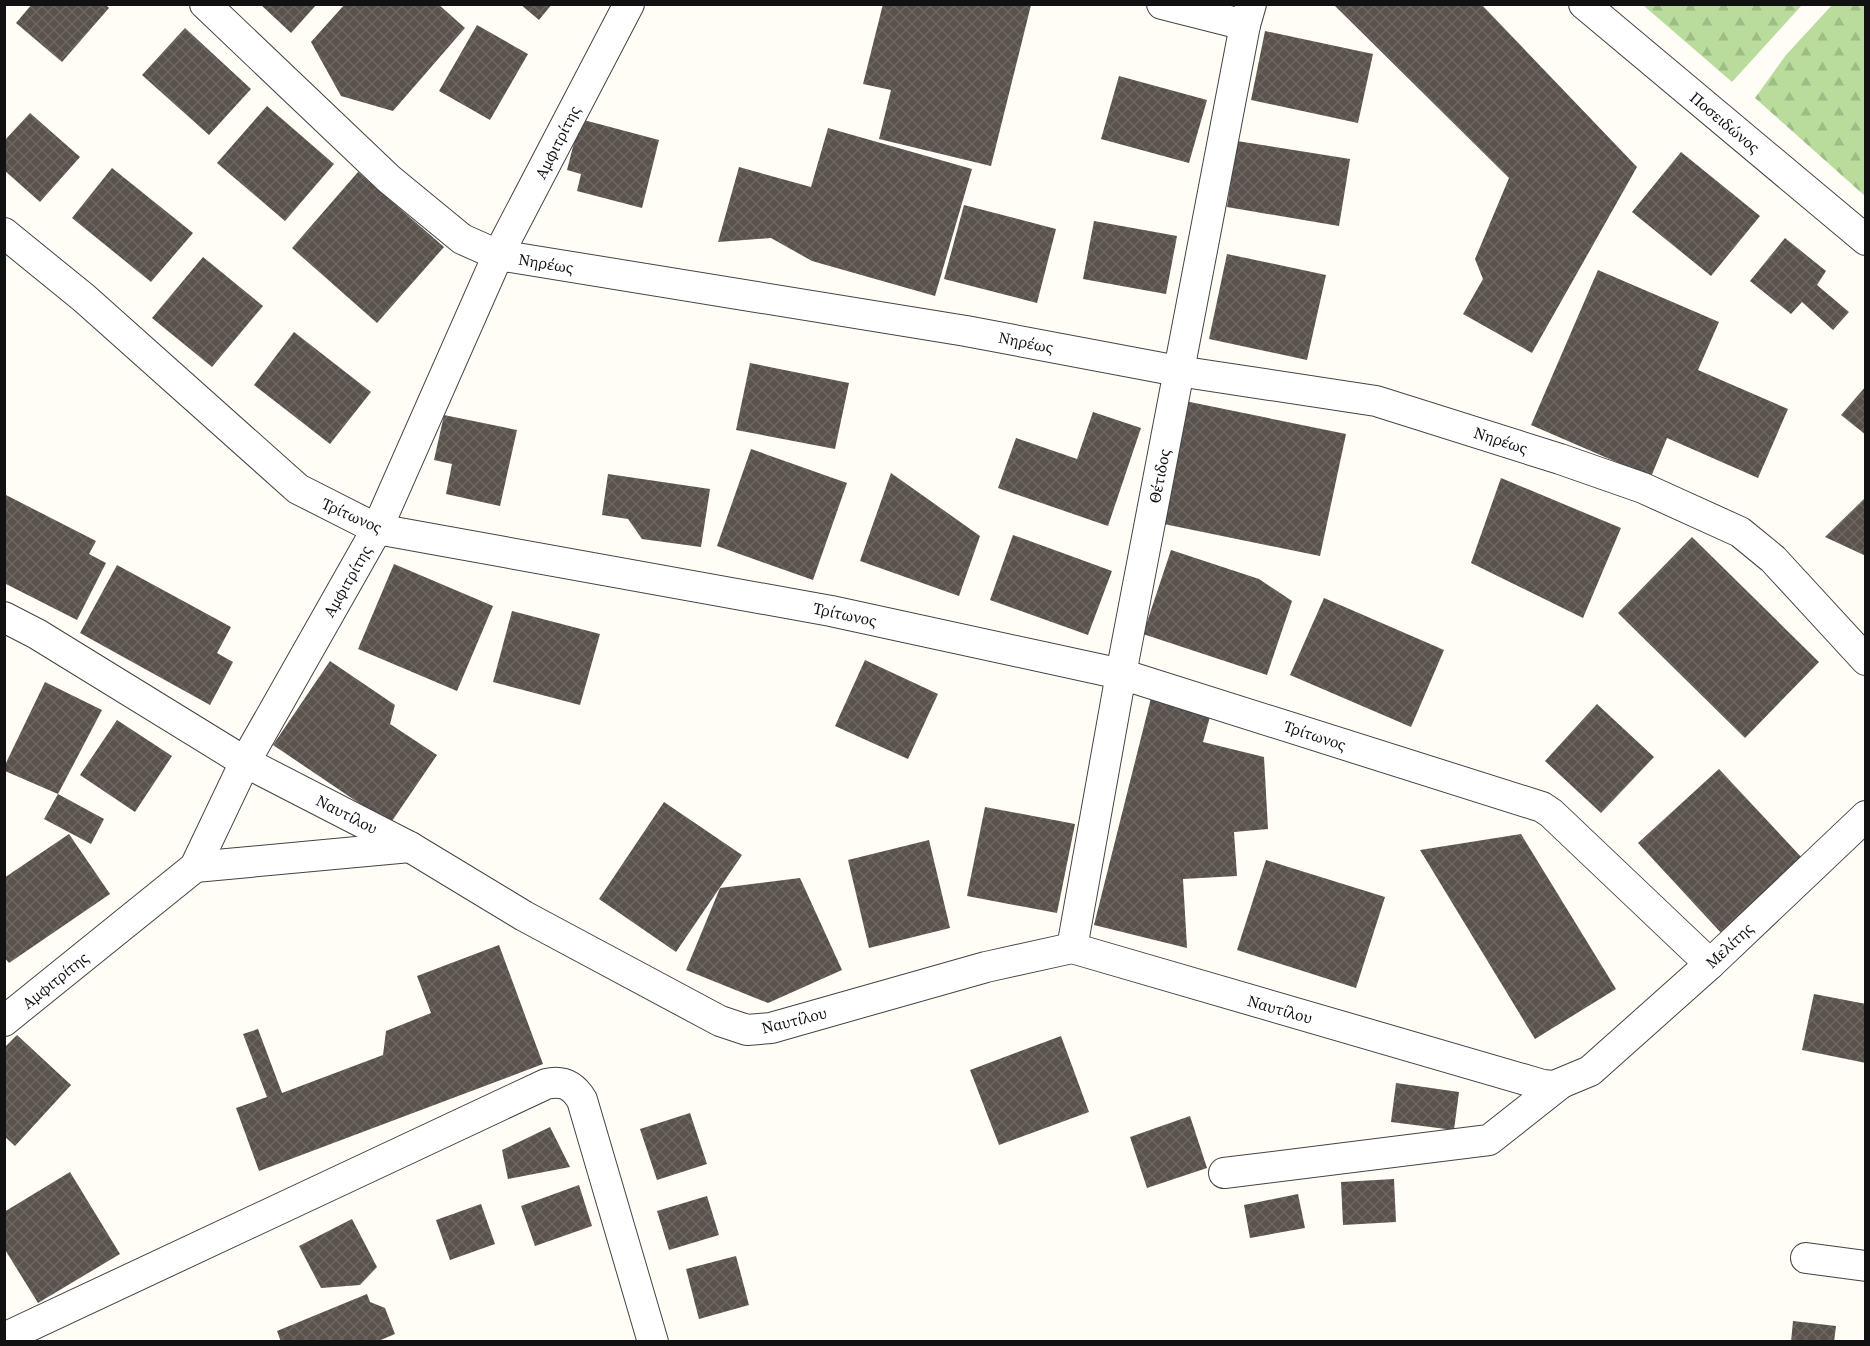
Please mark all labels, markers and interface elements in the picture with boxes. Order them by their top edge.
street label: Ποσειδώνος [1685,86,1765,158]
street label: Αμφιτρίτης [529,102,585,182]
street label: Νηρέως [517,248,575,278]
street label: Νηρέως [997,326,1055,358]
street label: Νηρέως [1471,421,1531,459]
street label: Θέτιδος [1143,447,1175,505]
street label: Τρίτωνος [318,492,386,538]
street label: Αμφιτρίτης [318,541,376,621]
street label: Τρίτωνος [811,597,879,631]
street label: Τρίτωνος [1281,715,1349,755]
street label: Ναυτίλου [312,789,382,839]
street label: Μελίτης [1700,917,1758,973]
street label: Αμφιτρίτης [17,946,93,1014]
street label: Ναυτίλου [1245,989,1315,1029]
street label: Ναυτίλου [759,1001,829,1039]

